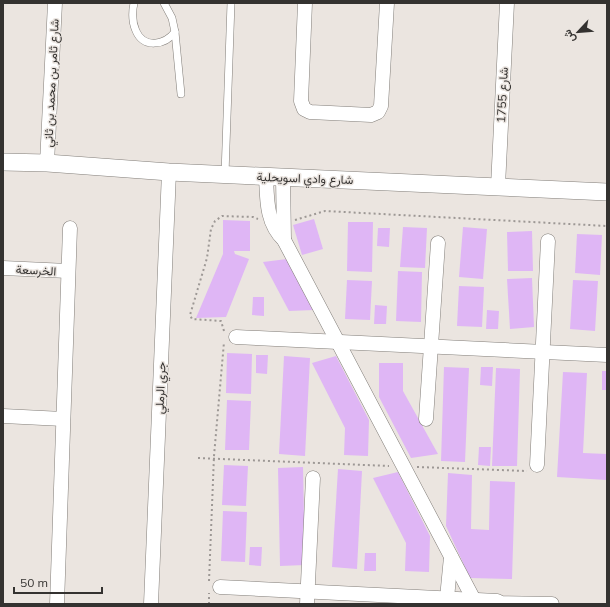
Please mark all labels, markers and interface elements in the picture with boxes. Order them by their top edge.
north arrow [558,12,598,52]
street label: شارع ثامر بن محمد بن ثاني [40,18,65,148]
text: ش [560,27,578,45]
street label: شارع 1755 [493,67,513,124]
street label: شارع وادي اسويحلية [256,169,354,190]
street label: الخرسعة [15,261,57,280]
street label: جري الرملي [152,362,171,414]
scale bar [14,569,102,595]
text: 50 m [20,575,48,590]

